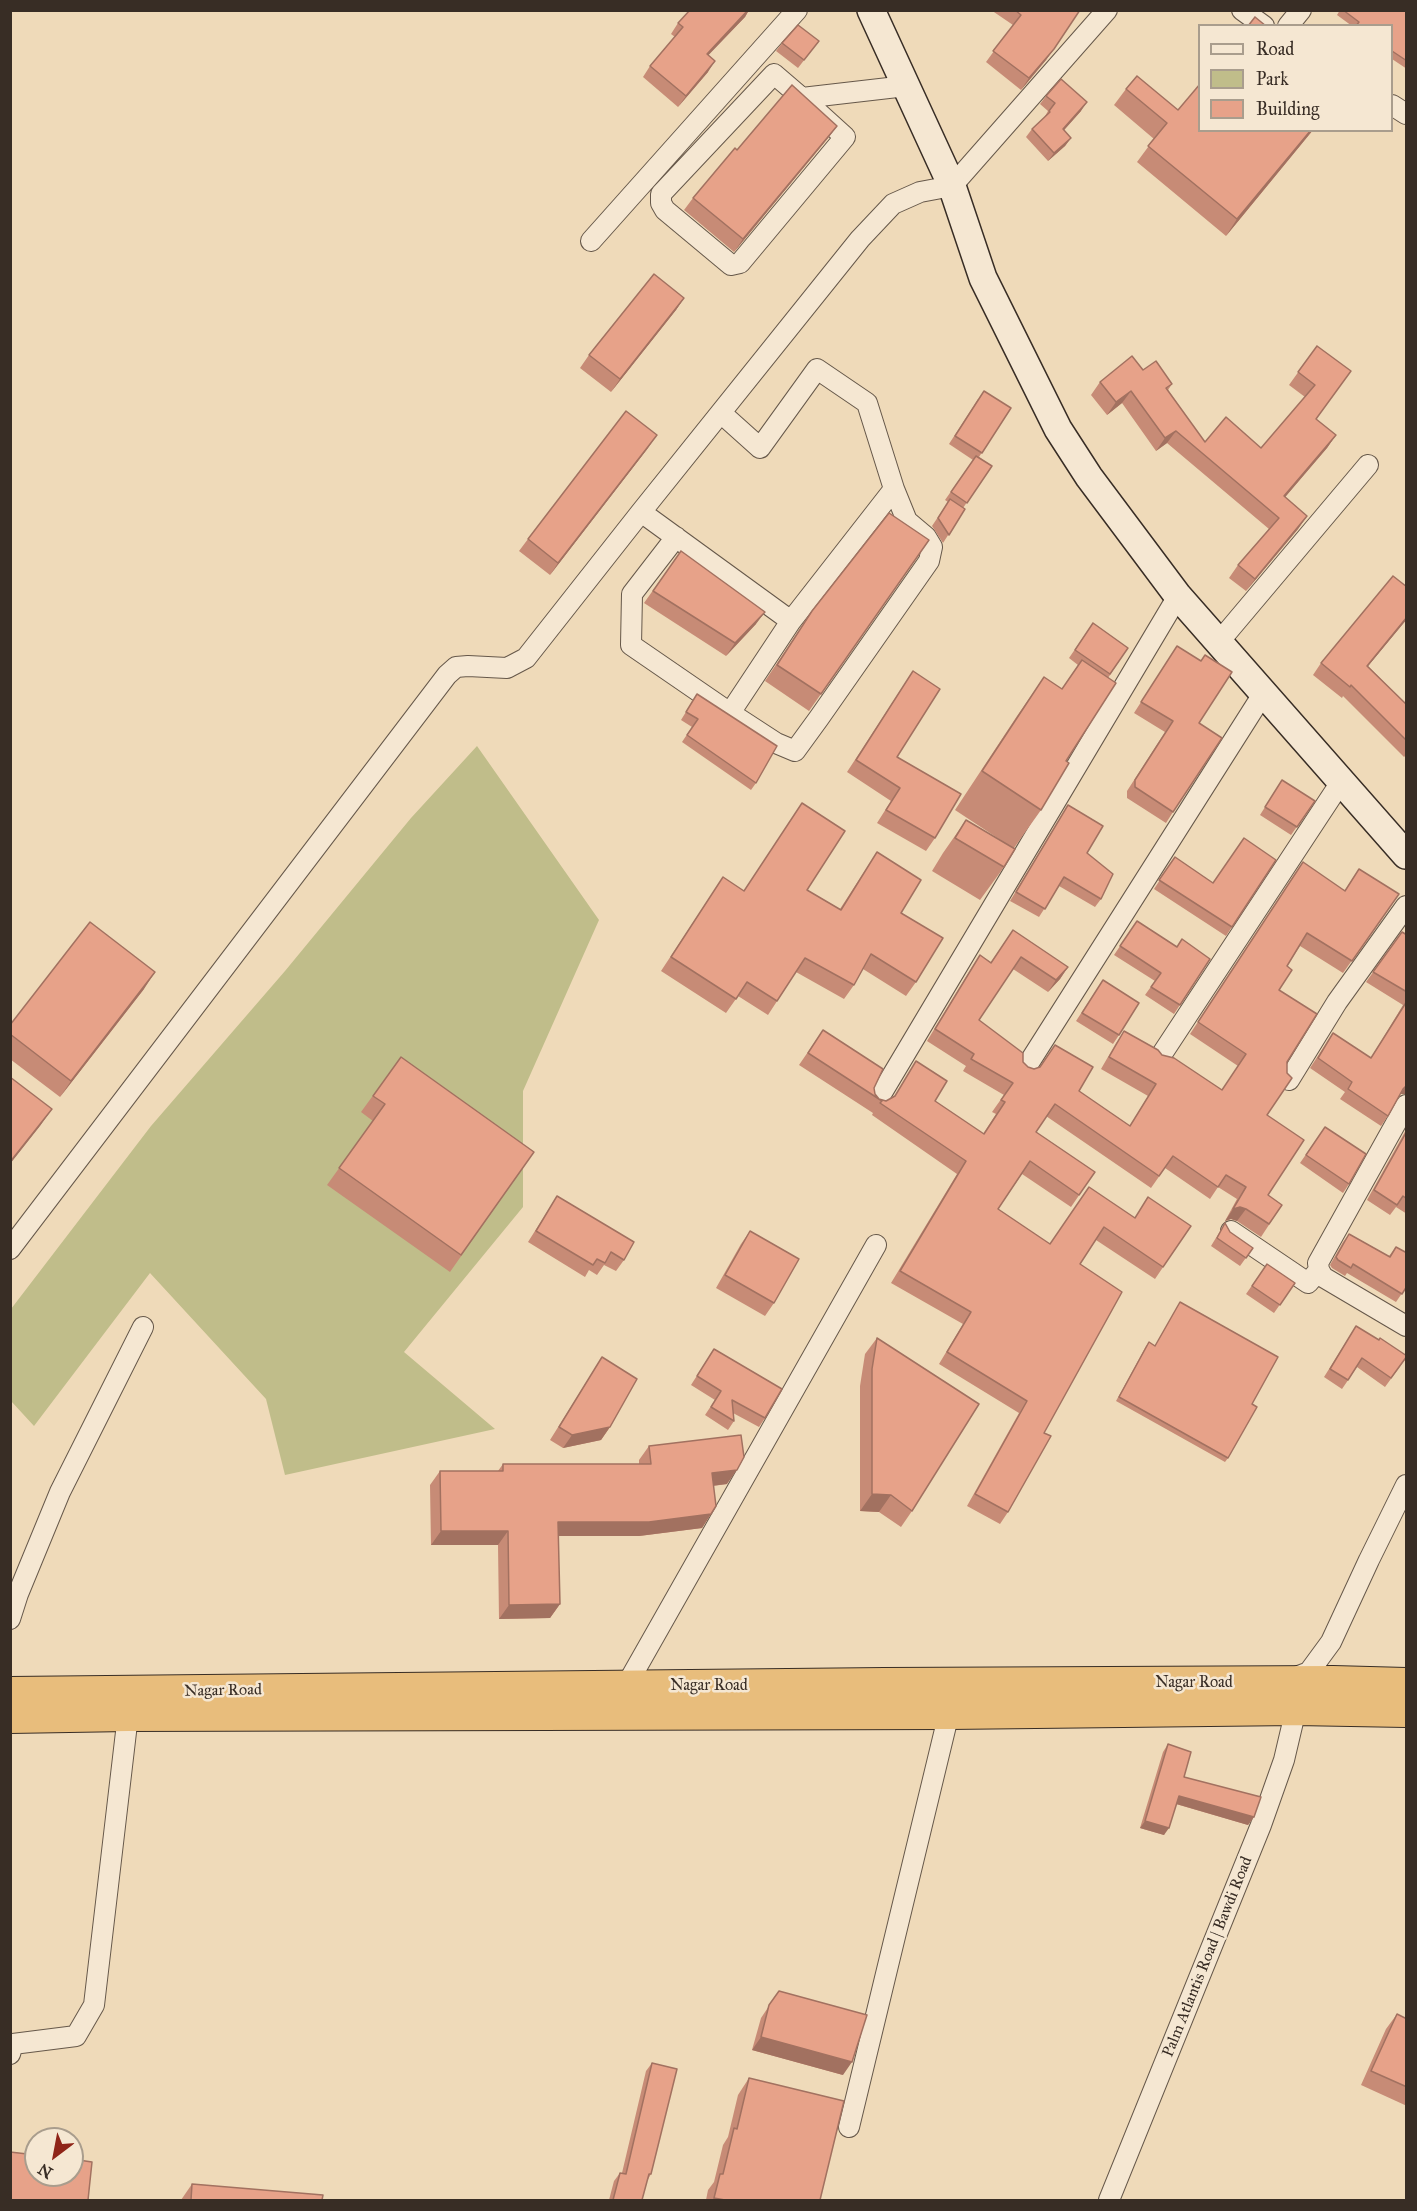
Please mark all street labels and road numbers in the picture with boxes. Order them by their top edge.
street label: Nagar Road [1155,1673,1233,1693]
street label: Nagar Road [670,1676,748,1696]
street label: Nagar Road [184,1681,262,1701]
street label: Palm Atlantis Road | Bawdi Road [1159,1854,1257,2060]

